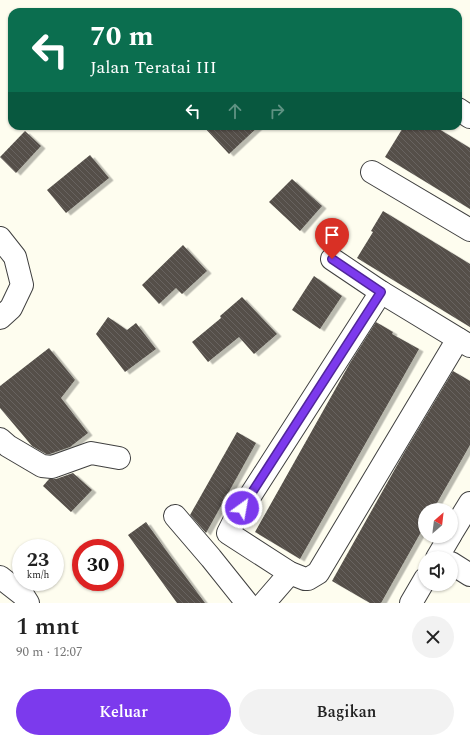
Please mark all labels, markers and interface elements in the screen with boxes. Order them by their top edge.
text: 70 m [90,15,154,58]
icon: left [24,24,76,76]
text: Jalan Teratai III [90,54,217,81]
icon: left [182,100,204,122]
icon: ahead [224,100,246,122]
icon: right [266,100,288,122]
pin [315,218,349,259]
icon: arrive [321,224,343,246]
position arrow [221,487,263,529]
north arrow [418,503,458,543]
map controls [418,503,458,591]
speed limit sign: 30 [72,539,124,591]
text: 23 [27,545,49,575]
button: sound [418,551,458,591]
text: km/h [27,567,49,583]
text: 1 mnt [16,609,80,645]
button: close [412,616,454,658]
text: 90 m · 12:07 [16,642,82,662]
button: Keluar [16,689,231,735]
button: Bagikan [239,689,454,735]

